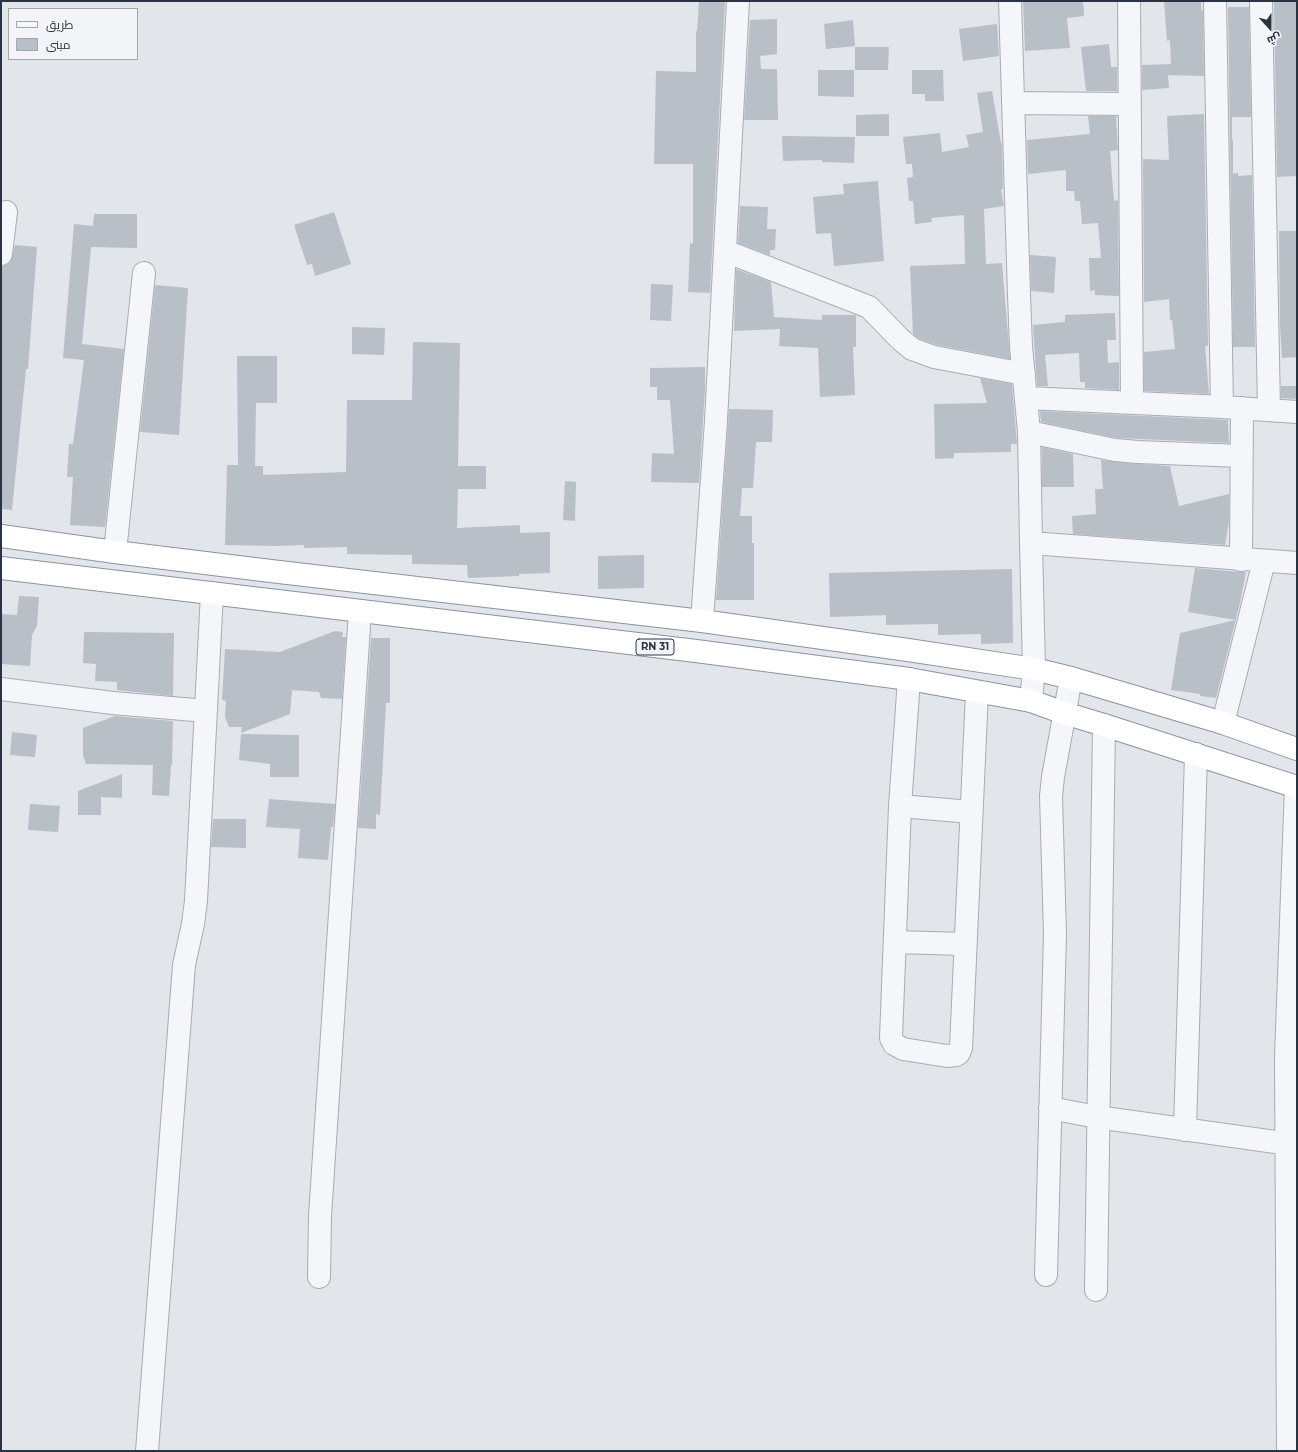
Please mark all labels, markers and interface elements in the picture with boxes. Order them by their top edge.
legend [8,8,138,60]
north arrow [1250,8,1290,48]
text: طريق [46,17,73,32]
text: ش [1265,30,1283,48]
text: مبنى [46,37,71,52]
road number: RN 31 [636,639,674,655]

